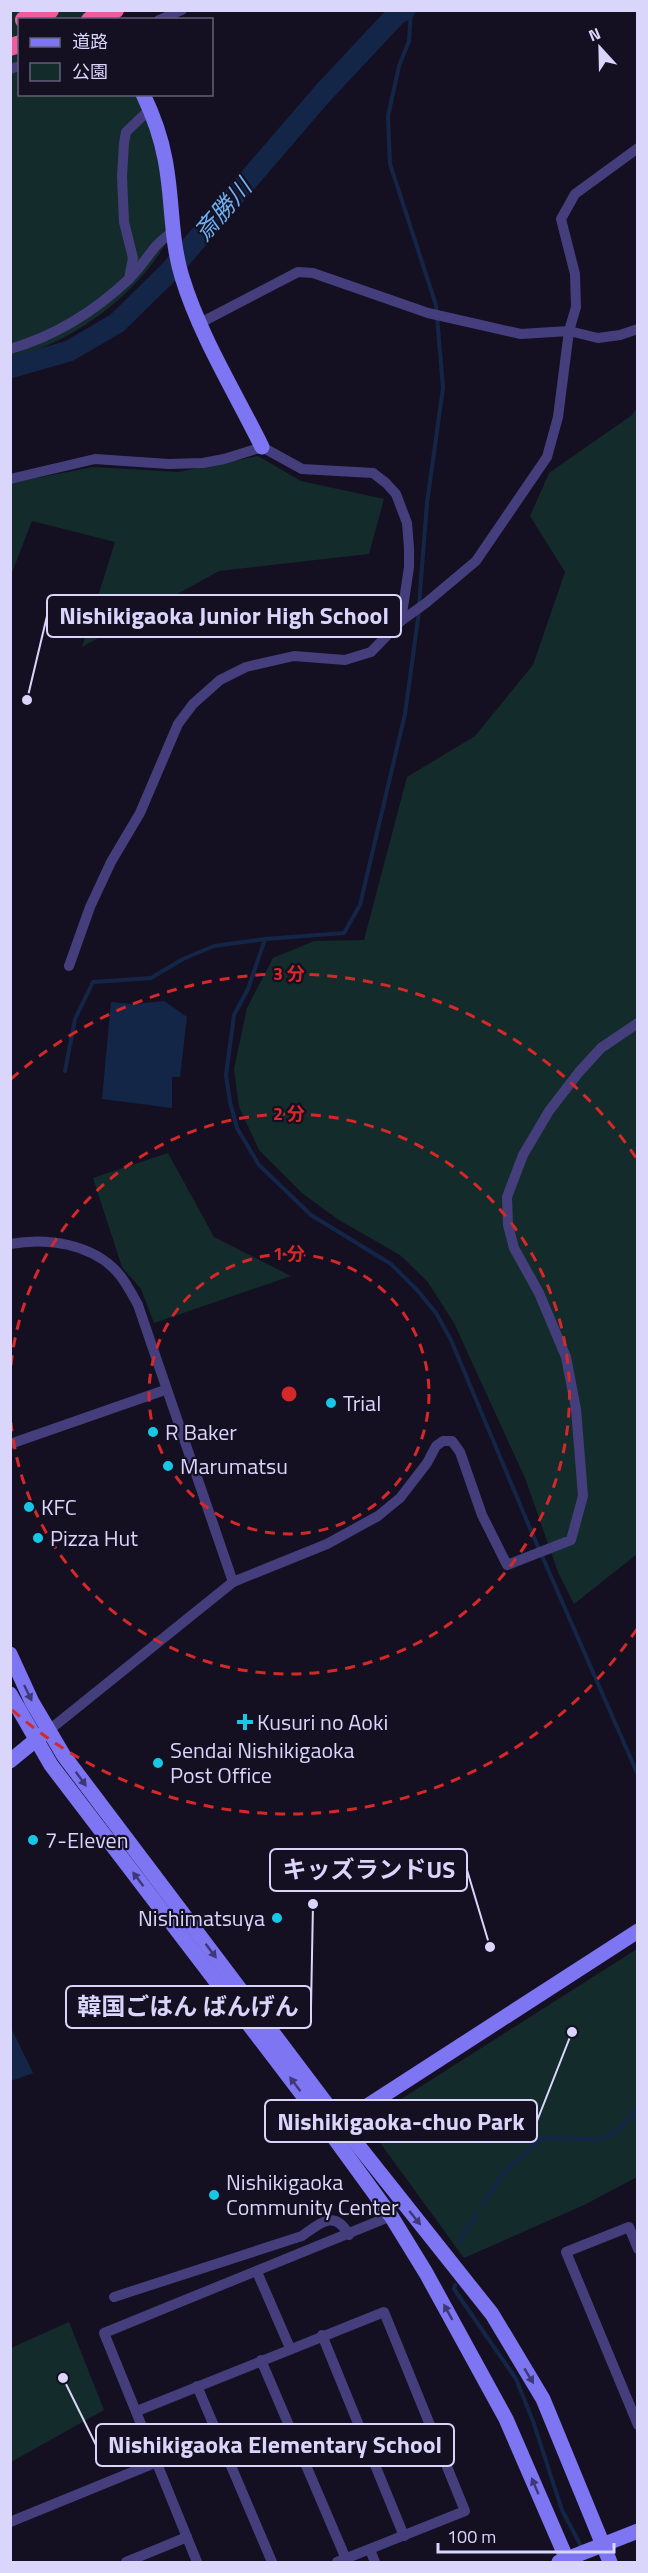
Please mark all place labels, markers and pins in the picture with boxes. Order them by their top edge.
callout: Nishikigaoka Junior High School [47,595,401,637]
centre of rings [279,1384,299,1404]
place label: Trial [343,1386,381,1420]
marker: Trial [324,1396,338,1410]
place label: R Baker [165,1415,237,1449]
marker: R Baker [146,1425,160,1439]
place label: Marumatsu [180,1449,288,1483]
marker: Marumatsu [161,1459,175,1473]
place label: KFC [41,1490,77,1524]
marker: KFC [22,1500,36,1514]
place label: Pizza Hut [50,1521,138,1555]
marker: Pizza Hut [31,1531,45,1545]
place label: Kusuri no Aoki [257,1705,388,1739]
marker: Kusuri no Aoki [238,1715,252,1729]
place label: Sendai Nishikigaoka Post Office [170,1733,355,1792]
marker: Sendai Nishikigaoka Post Office [151,1756,165,1770]
place label: 7-Eleven [45,1823,128,1857]
marker: 7-Eleven [26,1833,40,1847]
callout: キッズランドUS [270,1849,467,1891]
place label: Nishimatsuya [138,1901,265,1935]
marker: Nishimatsuya [270,1911,284,1925]
callout: 韓国ごはん ばんげん [66,1986,311,2028]
callout: Nishikigaoka-chuo Park [265,2100,537,2142]
place label: Nishikigaoka Community Center [226,2165,399,2224]
marker: Nishikigaoka Community Center [207,2188,221,2202]
callout: Nishikigaoka Elementary School [96,2424,454,2466]

